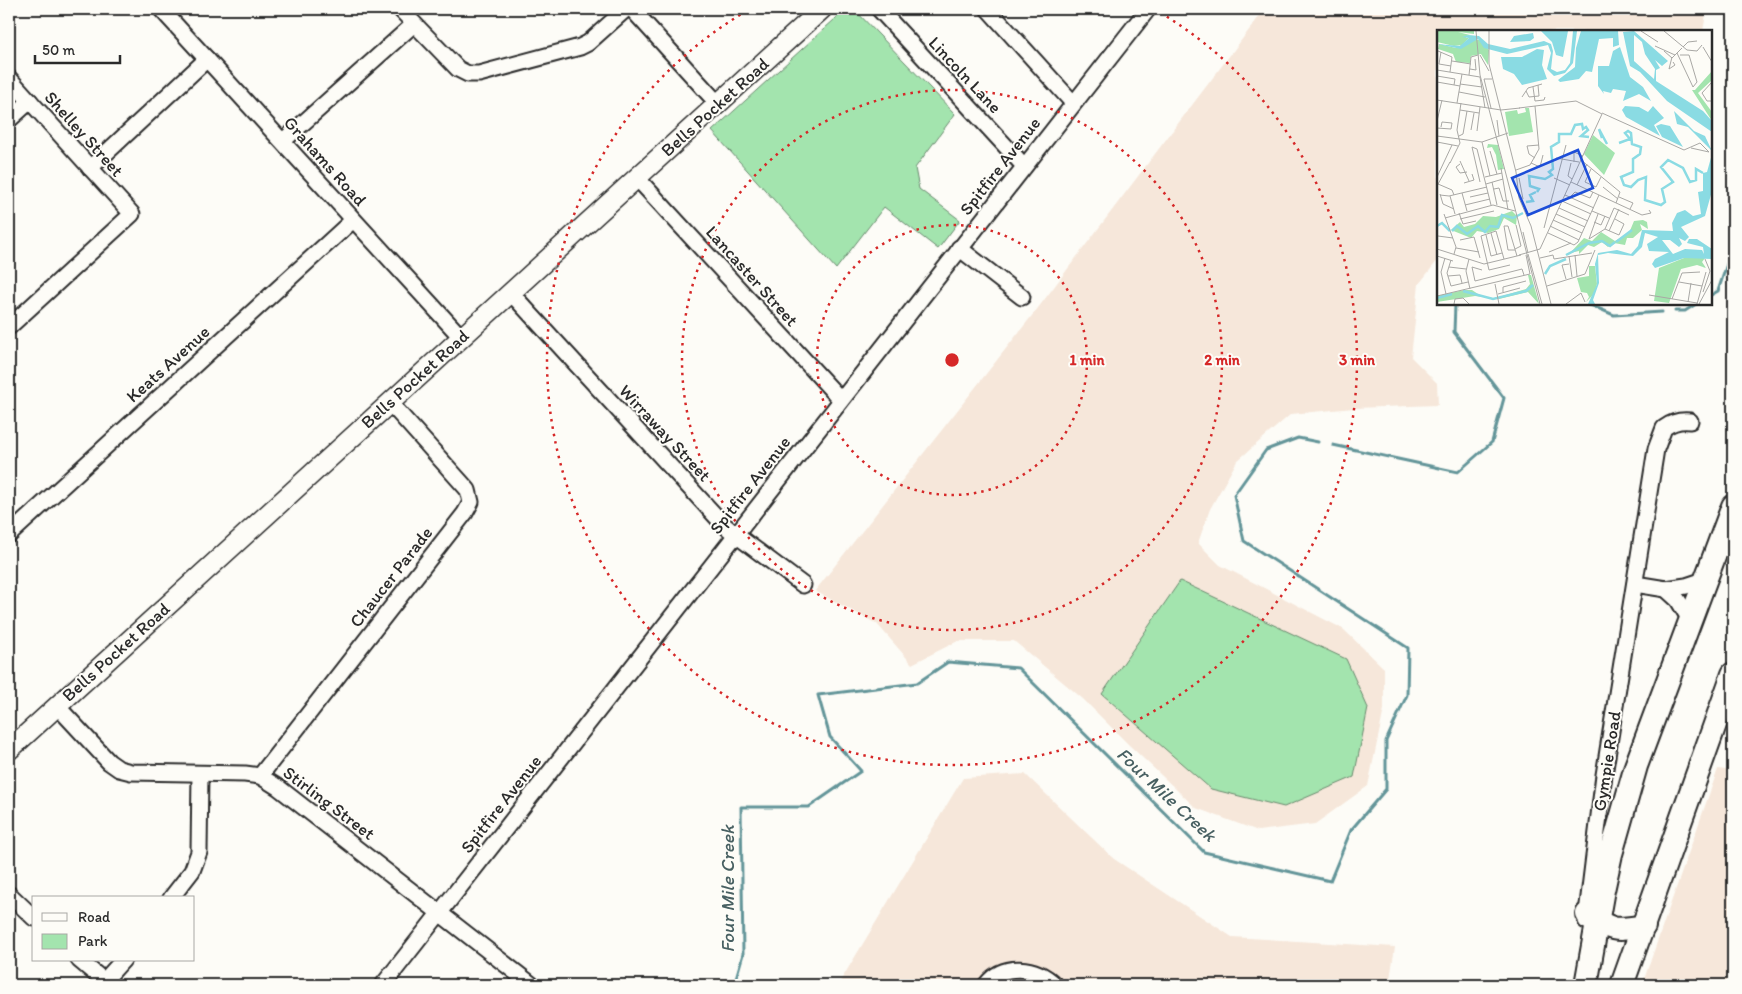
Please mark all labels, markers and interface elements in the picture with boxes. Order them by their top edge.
inset map [1437,30,1712,305]
scale bar [35,32,120,64]
street label: Lincoln Lane [924,32,1006,118]
text: 50 m [42,41,75,59]
street label: Bells Pocket Road [656,53,774,161]
street label: Shelley Street [40,87,128,182]
street label: Grahams Road [279,112,371,211]
street label: Spitfire Avenue [955,113,1045,219]
street label: Lancaster Street [701,221,803,331]
street label: Keats Avenue [122,321,214,407]
street label: Bells Pocket Road [356,325,474,433]
centre of rings [943,351,961,369]
text: 1 min [1070,351,1105,369]
text: 2 min [1204,351,1241,369]
text: 3 min [1339,351,1376,369]
street label: Wirraway Street [614,380,716,486]
street label: Spitfire Avenue [705,432,795,538]
street label: Chaucer Parade [345,522,437,632]
street label: Bells Pocket Road [57,598,175,706]
street label: Gympie Road [1588,709,1626,813]
water label: Four Mile Creek [1112,742,1222,847]
street label: Spitfire Avenue [456,751,546,857]
street label: Stirling Street [279,761,379,845]
water label: Four Mile Creek [716,824,739,953]
legend [32,896,195,962]
text: Road [78,908,111,926]
text: Park [78,932,108,950]

